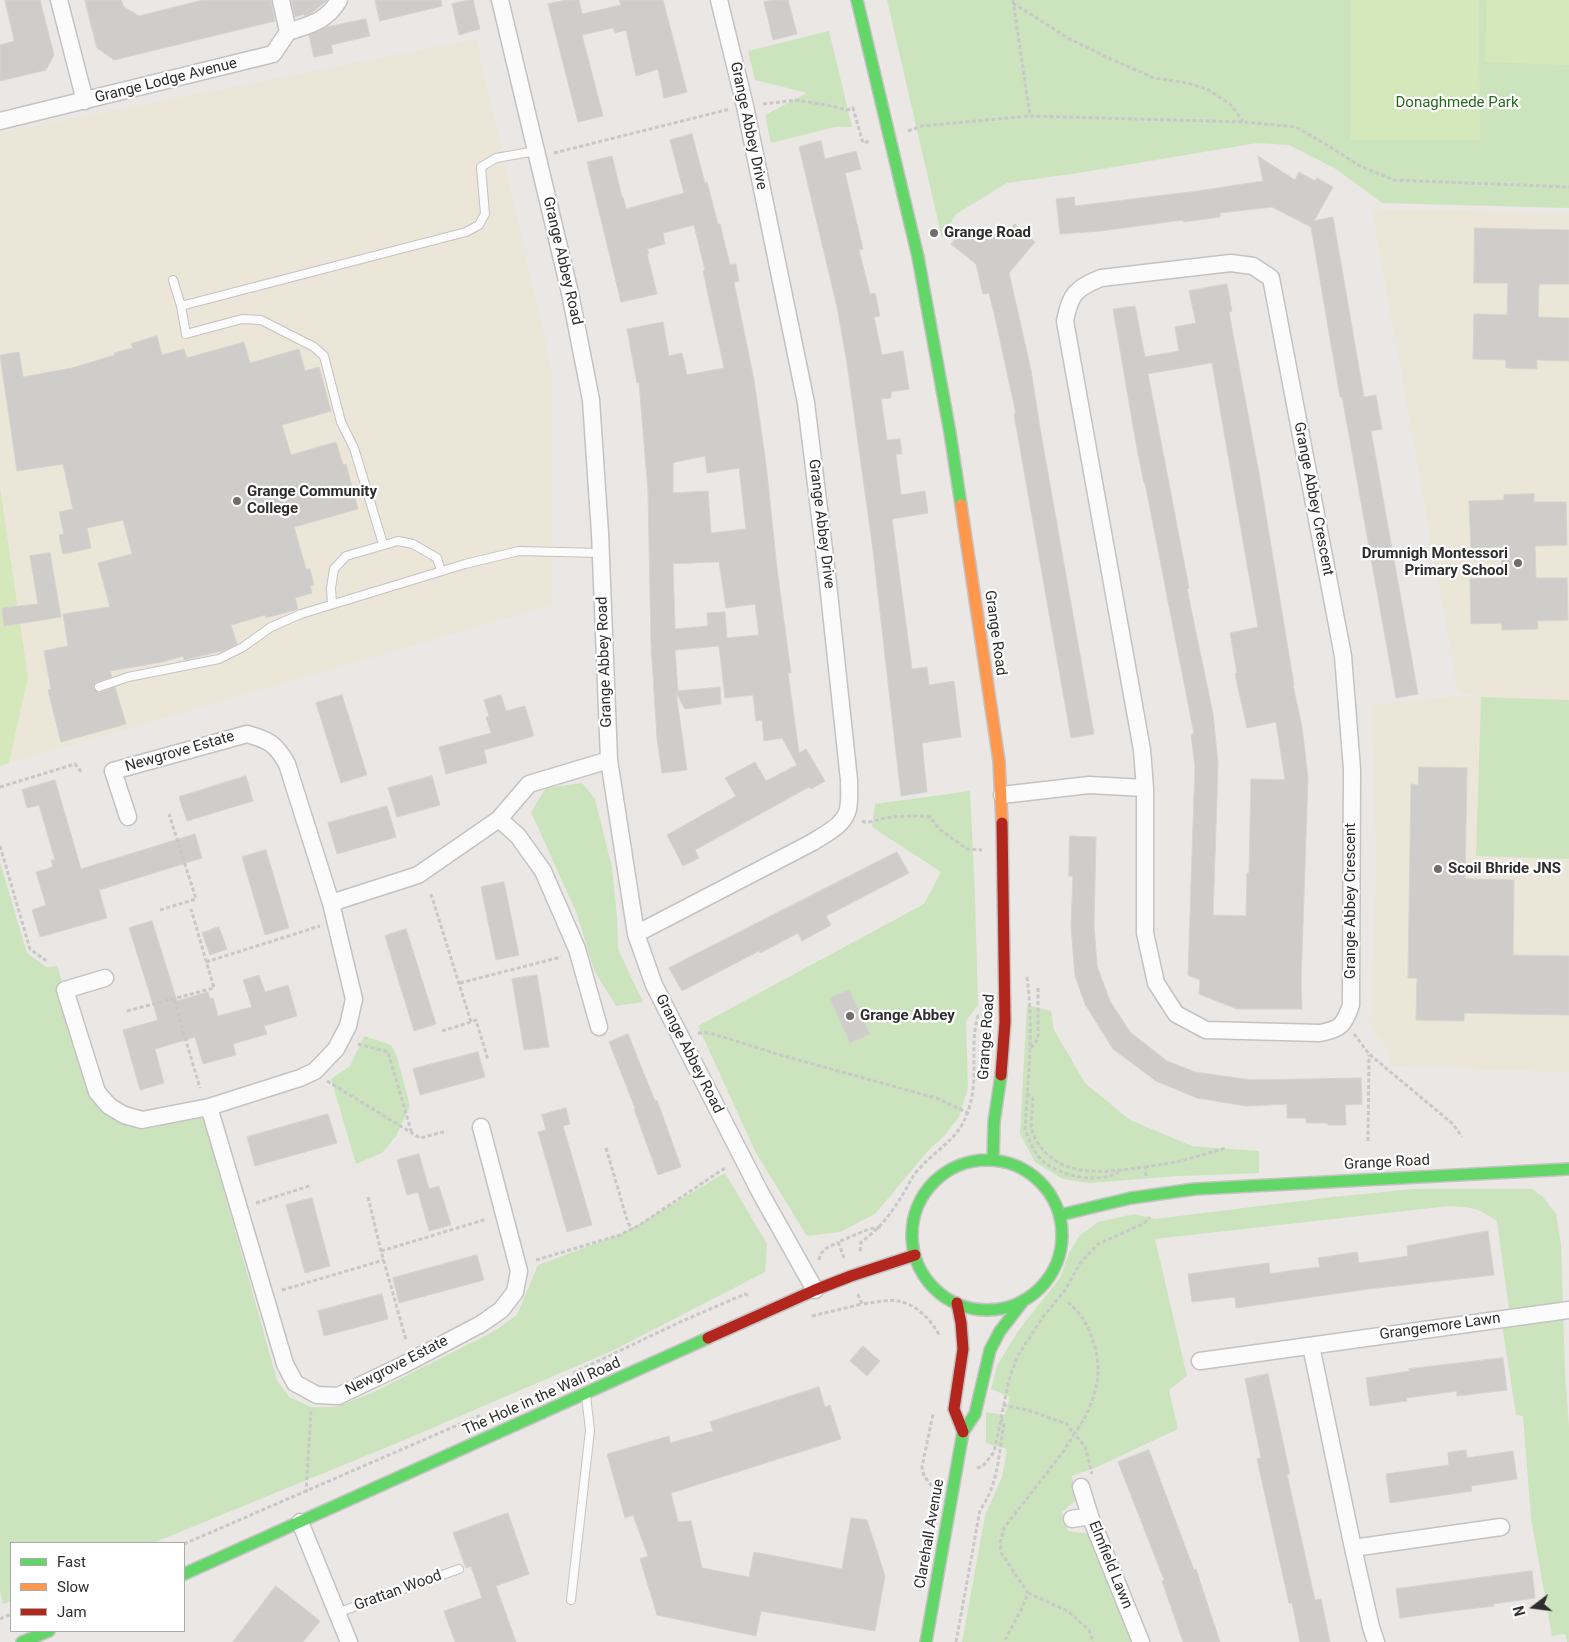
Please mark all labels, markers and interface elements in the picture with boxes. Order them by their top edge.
street label: Grange Lodge Avenue [93,55,239,107]
street label: Grange Abbey Drive [726,60,770,192]
park label: Donaghmede Park [1396,94,1518,112]
street label: Grange Abbey Road [538,195,586,327]
place label: Grange Road [944,224,1031,242]
marker: Grange Road [928,227,940,239]
street label: Grange Abbey Crescent [1289,421,1337,577]
street label: Grange Abbey Drive [804,458,838,590]
place label: Grange Community College [247,483,377,518]
marker: Grange Community College [231,495,243,507]
place label: Drumnigh Montessori Primary School [1362,545,1508,580]
marker: Drumnigh Montessori Primary School [1512,557,1524,569]
street label: Grange Road [980,589,1010,677]
street label: Grange Abbey Road [594,596,616,728]
street label: Newgrove Estate [123,728,237,776]
street label: Grange Abbey Crescent [1342,823,1360,979]
place label: Scoil Bhride JNS [1448,860,1561,878]
marker: Scoil Bhride JNS [1432,863,1444,875]
street label: Grange Abbey Road [651,991,727,1117]
street label: Grange Road [975,993,999,1081]
place label: Grange Abbey [860,1007,955,1025]
marker: Grange Abbey [844,1010,856,1022]
street label: Grange Road [1344,1152,1430,1174]
street label: Grangemore Lawn [1378,1310,1502,1344]
street label: Newgrove Estate [343,1332,451,1400]
street label: The Hole in the Wall Road [460,1354,624,1440]
street label: Clarehall Avenue [912,1478,948,1590]
street label: Elmfield Lawn [1084,1518,1136,1612]
legend [10,1542,185,1632]
text: Fast [57,1553,86,1571]
street label: Grattan Wood [352,1567,444,1615]
text: Slow [57,1578,89,1596]
north arrow [1509,1582,1559,1632]
text: Jam [57,1603,87,1621]
text: N [1511,1604,1529,1618]

